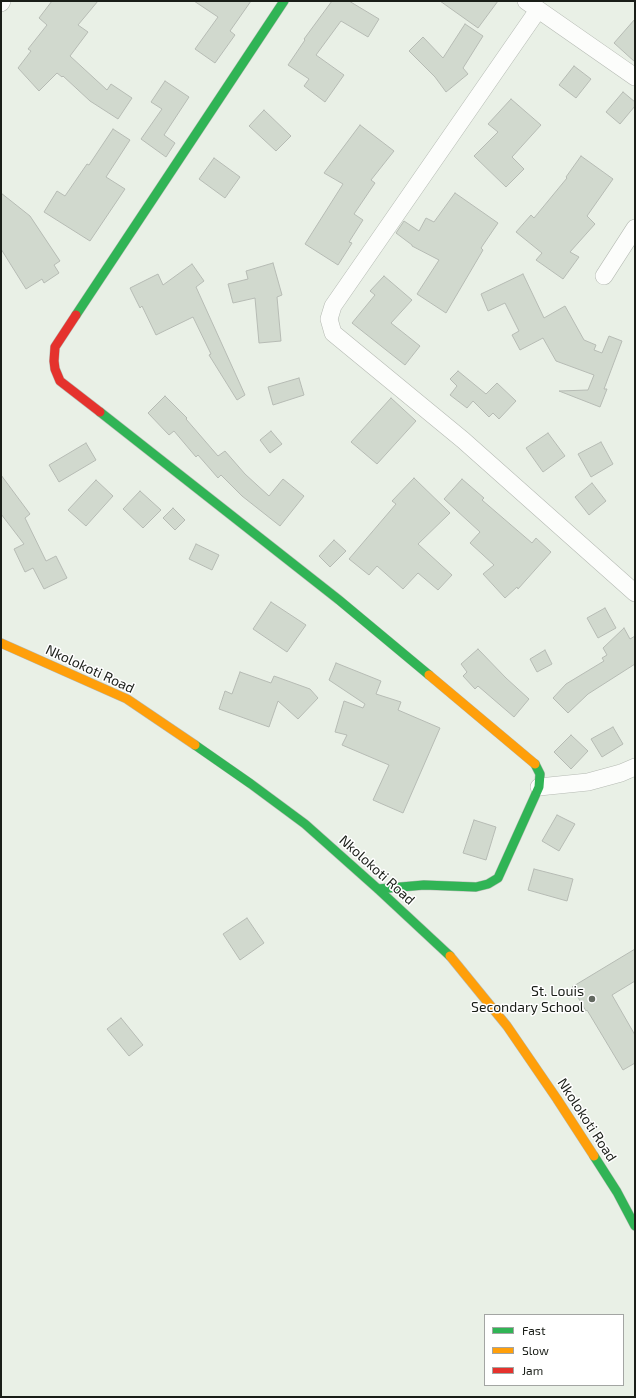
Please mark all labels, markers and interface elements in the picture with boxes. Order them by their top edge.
street label: Nkolokoti Road [43,641,137,697]
street label: Nkolokoti Road [336,832,418,908]
place label: St. Louis Secondary School [471,983,584,1016]
marker: St. Louis Secondary School [587,994,597,1004]
street label: Nkolokoti Road [554,1075,620,1165]
legend [484,1314,624,1386]
text: Fast [522,1323,545,1337]
text: Slow [522,1343,549,1357]
text: Jam [522,1363,543,1377]

